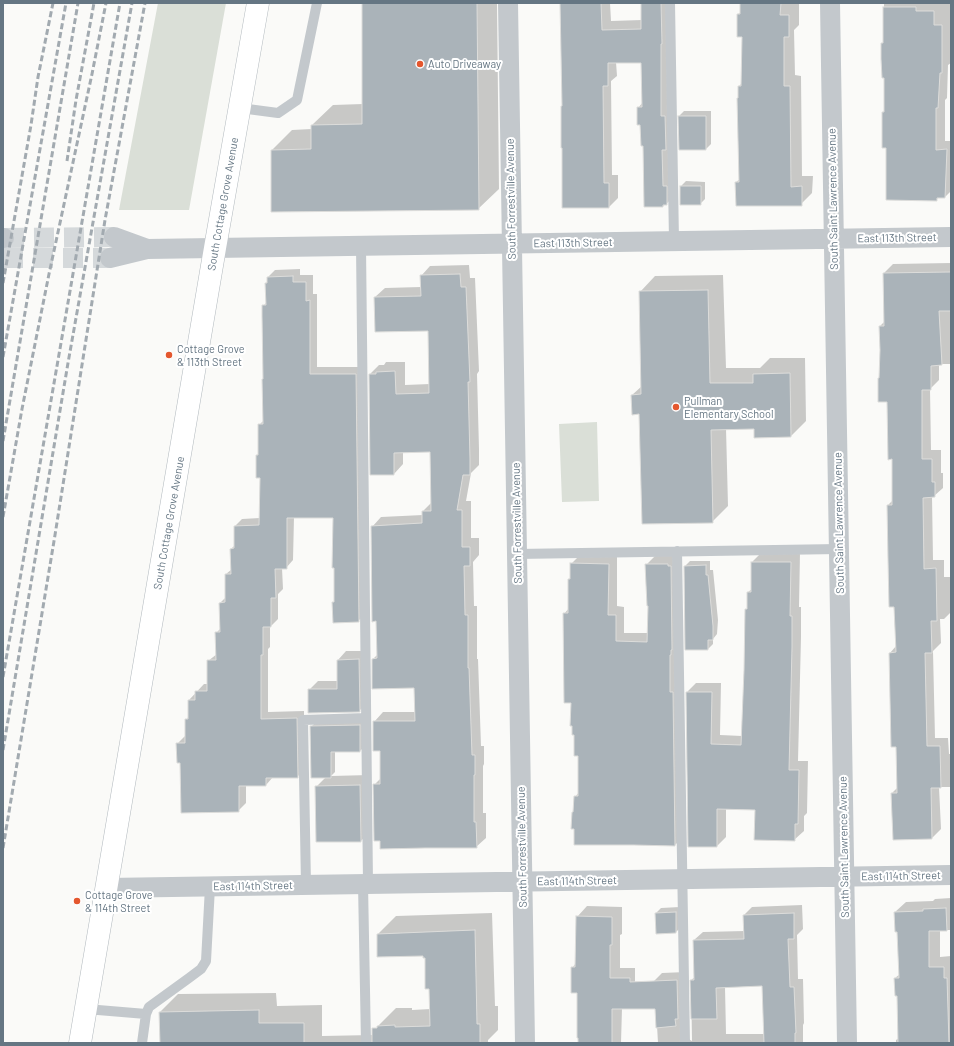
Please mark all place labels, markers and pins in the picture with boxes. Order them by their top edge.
place label: Auto Driveaway [428,57,501,71]
marker: Auto Driveaway [415,59,425,69]
place label: Cottage Grove & 113th Street [177,342,245,368]
marker: Cottage Grove & 113th Street [164,350,174,360]
place label: Pullman Elementary School [684,394,774,420]
marker: Pullman Elementary School [671,402,681,412]
place label: Cottage Grove & 114th Street [85,888,153,914]
marker: Cottage Grove & 114th Street [72,896,82,906]

